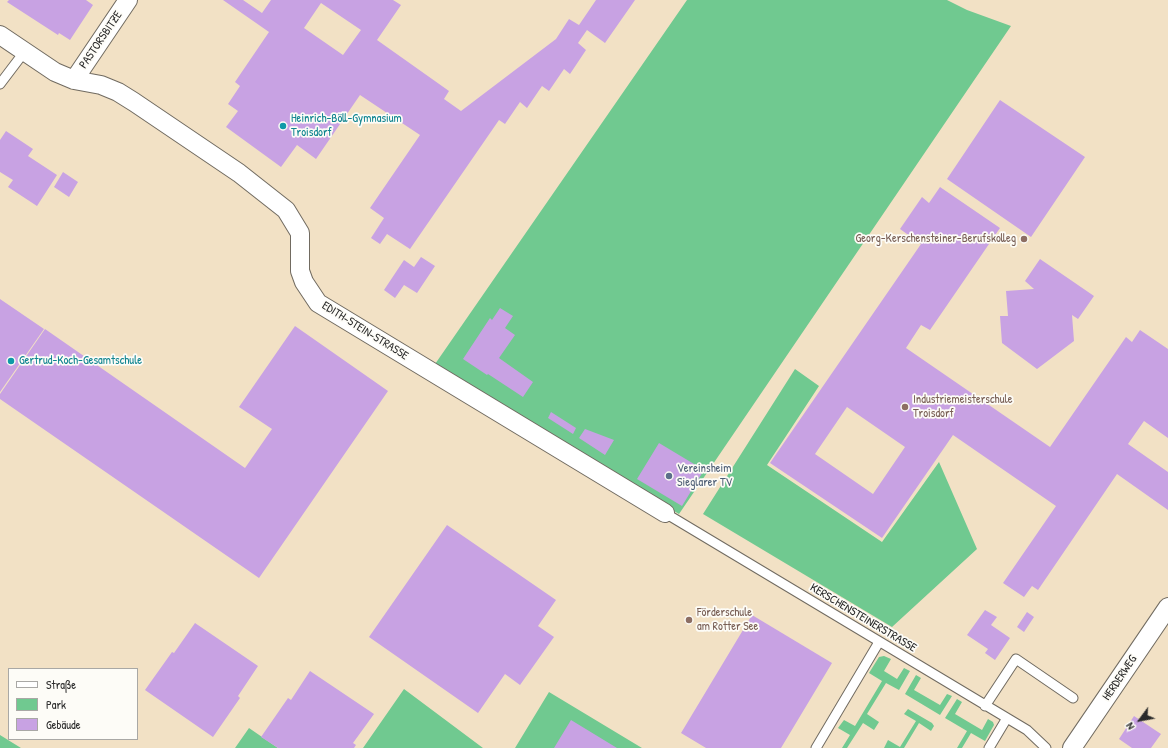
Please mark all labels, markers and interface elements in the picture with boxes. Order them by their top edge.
street label: PASTORSBITZE [76,8,126,72]
place label: Heinrich-Böll-Gymnasium Troisdorf [291,112,402,140]
marker: Heinrich-Böll-Gymnasium Troisdorf [278,121,288,131]
place label: Georg-Kerschensteiner-Berufskolleg [855,232,1016,246]
marker: Georg-Kerschensteiner-Berufskolleg [1019,234,1029,244]
street label: EDITH-STEIN-STRASSE [319,299,411,363]
place label: Gertrud-Koch-Gesamtschule [19,354,142,368]
marker: Gertrud-Koch-Gesamtschule [6,356,16,366]
place label: Industriemeisterschule Troisdorf [913,393,1012,421]
marker: Industriemeisterschule Troisdorf [900,402,910,412]
place label: Vereinsheim Sieglarer TV [677,462,732,490]
marker: Vereinsheim Sieglarer TV [664,471,674,481]
street label: KERSCHENSTEINERSTRASSE [807,581,919,655]
place label: Förderschule am Rotter See [697,606,758,634]
marker: Förderschule am Rotter See [684,615,694,625]
street label: HERDERWEG [1100,653,1140,703]
legend [8,668,138,740]
text: Straße [46,676,76,693]
text: Park [46,696,66,713]
north arrow [1120,700,1160,740]
text: Gebäude [46,716,80,733]
text: N [1122,720,1137,733]

